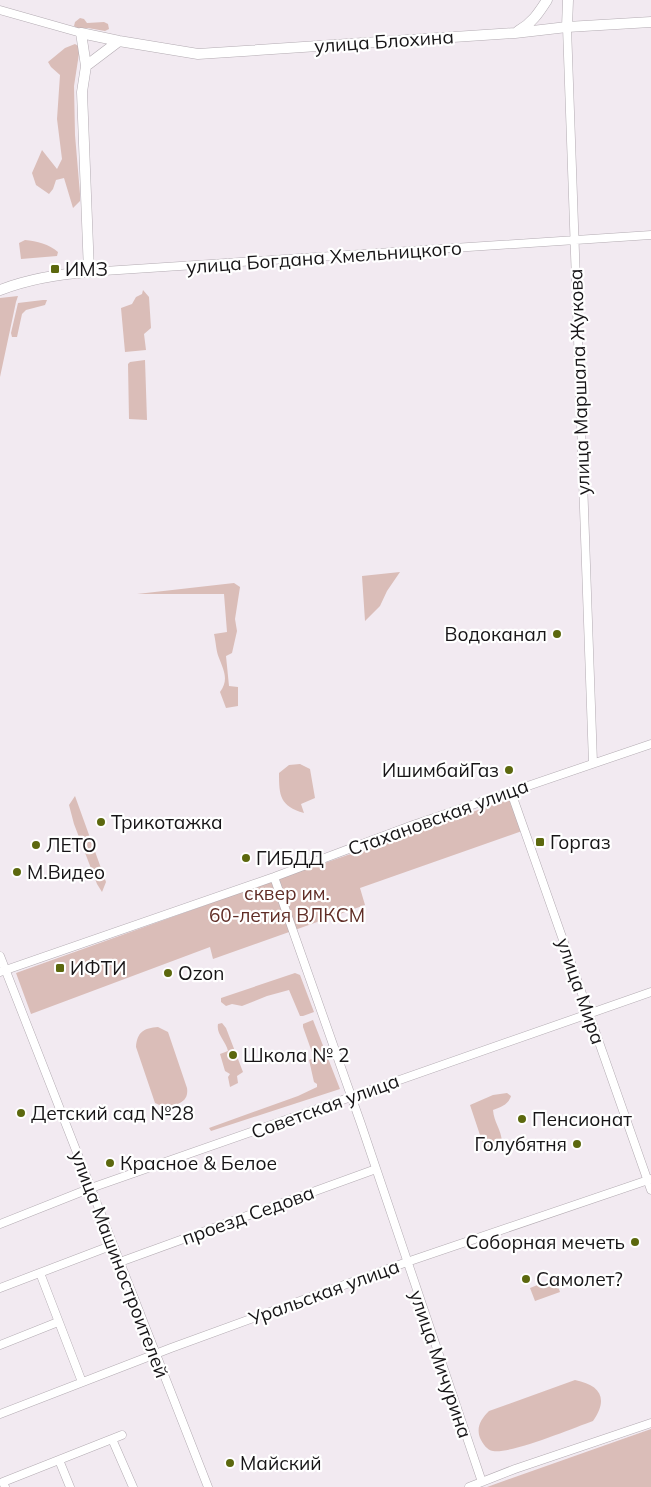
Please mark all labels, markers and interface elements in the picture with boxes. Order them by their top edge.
street label: улица Блохина [313,24,455,58]
street label: улица Богдана Хмельницкого [185,235,463,279]
place label: ИМЗ [65,257,108,281]
marker: ИМЗ [49,263,61,275]
street label: улица Маршала Жукова [563,268,595,496]
place label: Водоканал [445,622,547,646]
marker: Водоканал [551,628,563,640]
place label: ИшимбайГаз [382,758,499,782]
marker: ИшимбайГаз [503,764,515,776]
street label: Стахановская улица [345,773,531,861]
place label: Трикотажка [111,810,223,834]
marker: Трикотажка [95,816,107,828]
place label: Горгаз [550,830,611,854]
place label: ЛЕТО [46,833,97,857]
marker: Горгаз [534,836,546,848]
marker: ЛЕТО [30,839,42,851]
place label: ГИБДД [256,846,324,870]
marker: ГИБДД [240,852,252,864]
place label: М.Видео [27,860,105,884]
marker: М.Видео [11,866,23,878]
park label: сквер им. 60-летия ВЛКСМ [209,881,365,927]
street label: улица Мира [552,935,610,1047]
place label: ИФТИ [70,956,126,980]
place label: Ozon [178,961,224,985]
marker: ИФТИ [54,962,66,974]
marker: Ozon [162,967,174,979]
place label: Школа № 2 [243,1043,349,1067]
marker: Школа № 2 [227,1049,239,1061]
street label: Советская улица [248,1068,402,1144]
place label: Детский сад №28 [31,1101,194,1125]
marker: Детский сад №28 [15,1107,27,1119]
place label: Пенсионат [532,1107,632,1131]
marker: Пенсионат [516,1113,528,1125]
place label: Голубятня [475,1132,567,1156]
marker: Голубятня [571,1138,583,1150]
street label: улица Машиностроителей [65,1147,175,1381]
place label: Красное & Белое [120,1151,277,1175]
marker: Красное & Белое [104,1157,116,1169]
street label: проезд Седова [179,1180,317,1250]
place label: Соборная мечеть [466,1230,625,1254]
marker: Соборная мечеть [629,1236,641,1248]
street label: Уральская улица [244,1254,403,1331]
place label: Самолет? [536,1267,623,1291]
marker: Самолет? [520,1273,532,1285]
street label: улица Мичурина [404,1287,478,1441]
place label: Майский [240,1451,322,1475]
marker: Майский [224,1457,236,1469]

